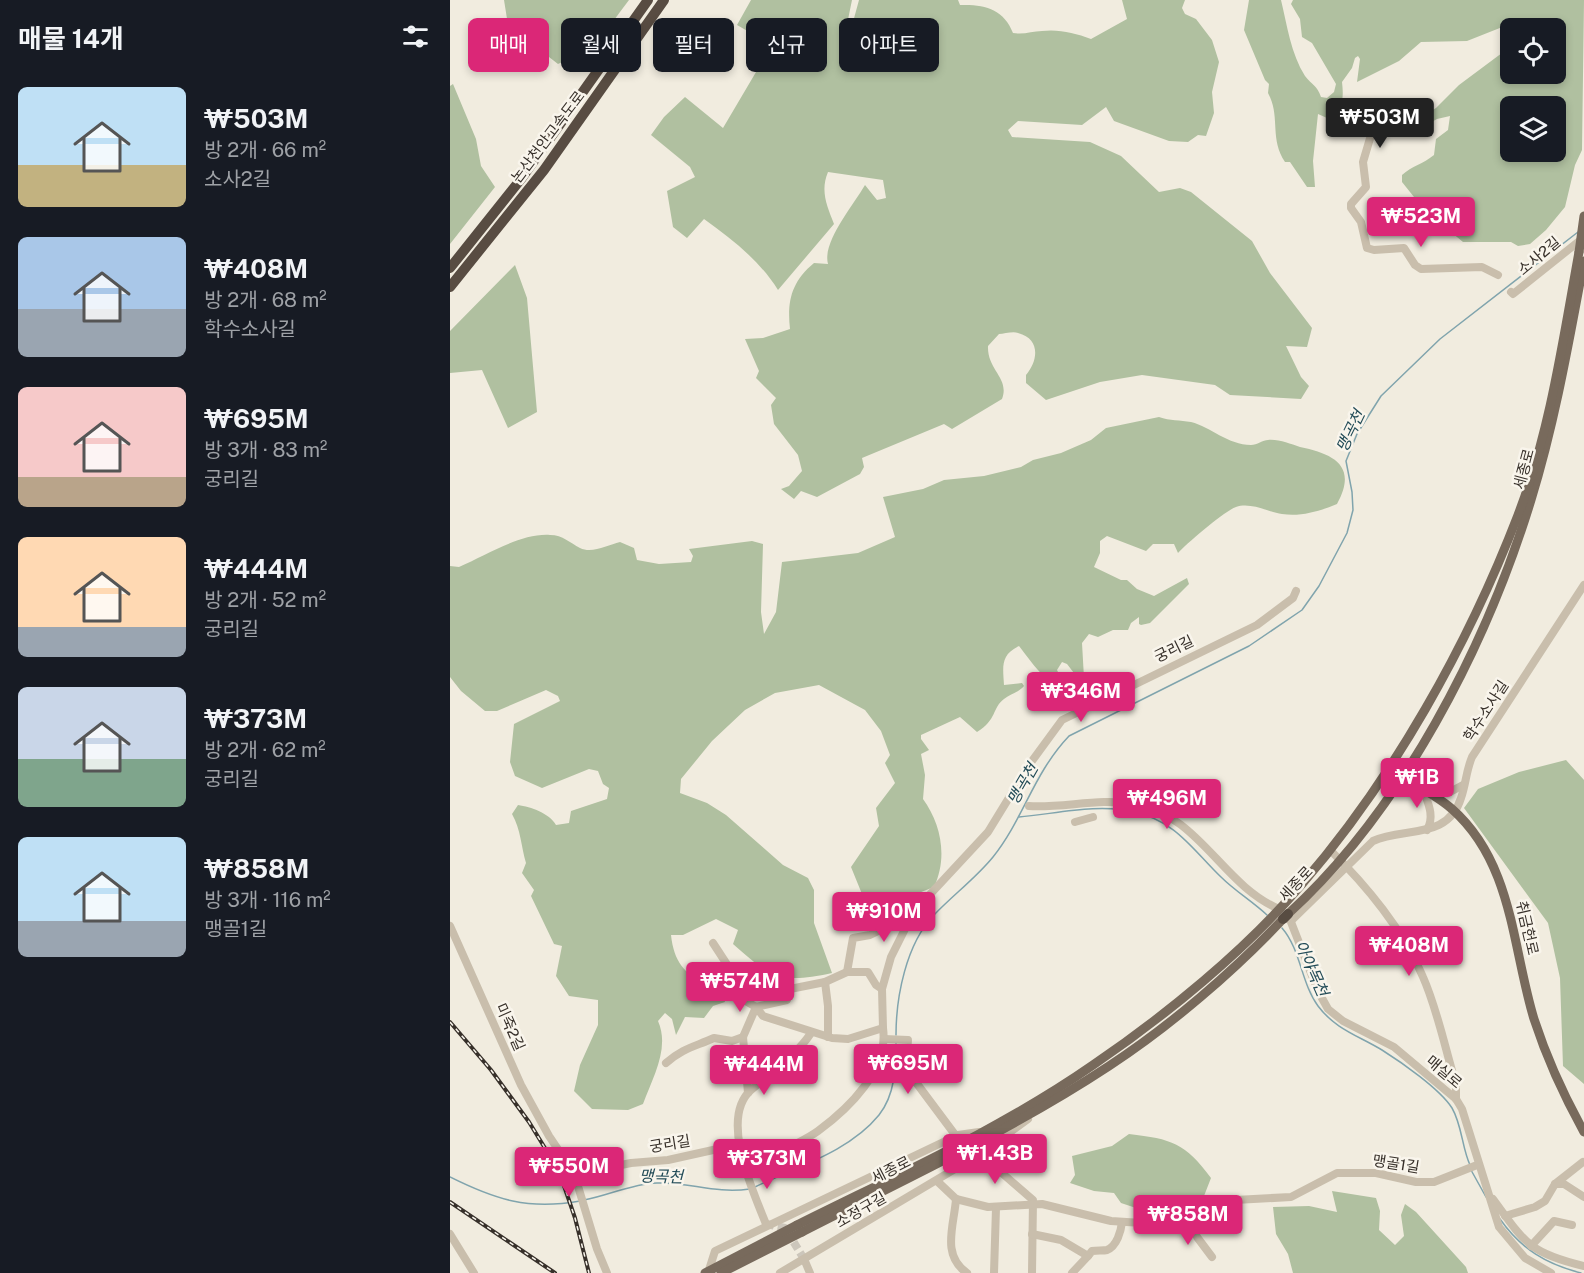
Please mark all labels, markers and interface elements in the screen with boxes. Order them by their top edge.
chip: 매매 [468,18,549,72]
chip: 월세 [561,18,641,72]
chip: 필터 [653,18,734,72]
chip: 신규 [746,18,827,72]
chip: 아파트 [839,18,939,72]
map controls [1500,18,1566,162]
button: locate [1500,18,1566,84]
icon: filters [399,20,432,53]
text: 매물 14개 [18,23,124,54]
street label: 논산천안고속도로 [508,87,588,186]
button: layers [1500,96,1566,162]
pin: ₩503M [1338,98,1422,149]
text: ₩503M [204,103,308,134]
text: ₩503M [1340,105,1420,129]
icon: home [66,111,138,183]
text: 방 2개 · 66 m² [204,138,326,162]
text: 소사2길 [204,167,271,191]
pin: ₩523M [1379,197,1463,248]
text: ₩523M [1381,204,1461,228]
street label: 소사2길 [1514,233,1563,278]
text: ₩408M [204,253,308,284]
icon: home [66,261,138,333]
text: 방 2개 · 68 m² [204,288,327,312]
text: 학수소사길 [204,317,296,341]
text: ₩695M [204,403,309,434]
water label: 맹곡천 [1332,405,1370,455]
icon: home [66,411,138,483]
text: 방 3개 · 83 m² [204,438,327,462]
street label: 세종로 [1510,447,1537,491]
text: 궁리길 [204,467,259,491]
text: ₩444M [204,553,308,584]
icon: home [66,561,138,633]
text: 방 2개 · 52 m² [204,588,326,612]
text: 궁리길 [204,617,259,641]
street label: 궁리길 [1151,632,1196,665]
pin: ₩346M [1039,672,1123,723]
street label: 학수소사길 [1460,677,1512,744]
text: ₩346M [1041,679,1121,703]
text: ₩373M [204,703,307,734]
icon: home [66,711,138,783]
text: 방 2개 · 62 m² [204,738,326,762]
water label: 맹곡천 [1003,758,1043,808]
pin: ₩1B [1388,758,1446,809]
text: ₩1B [1395,765,1439,789]
text: 궁리길 [204,767,259,791]
pin: ₩496M [1125,779,1209,830]
text: ₩496M [1127,786,1207,810]
text: ₩858M [204,853,309,884]
icon: home [66,861,138,933]
street label: 세종로 [1275,863,1316,905]
text: 방 3개 · 116 m² [204,888,331,912]
pin: ₩910M [842,892,926,943]
text: ₩910M [846,899,922,923]
street label: 취금헌로 [1513,899,1542,957]
text: 맹골1길 [204,917,267,941]
pin: ₩408M [1367,926,1451,977]
text: ₩408M [1369,933,1449,957]
water label: 아야목천 [1291,937,1333,1001]
pin: ₩574M [698,962,782,1013]
text: ₩574M [700,969,780,993]
street label: 미죽2길 [492,1000,528,1053]
pin: ₩695M [866,1044,950,1095]
pin: ₩444M [722,1045,806,1096]
text: ₩695M [868,1051,948,1075]
text: ₩444M [724,1052,804,1076]
street label: 매실로 [1423,1052,1466,1091]
street label: 궁리길 [648,1132,692,1155]
pin: ₩1.43B [946,1134,1044,1185]
pin: ₩373M [725,1139,809,1190]
text: ₩1.43B [957,1141,1033,1165]
text: ₩373M [727,1146,807,1170]
pin: ₩550M [527,1147,611,1198]
street label: 맹골1길 [1371,1151,1421,1176]
street label: 세종로 [868,1153,913,1187]
text: ₩550M [529,1154,609,1178]
water label: 맹곡천 [639,1167,686,1186]
street label: 소정구길 [833,1188,889,1231]
pin: ₩858M [1146,1195,1230,1246]
text: ₩858M [1147,1202,1229,1226]

